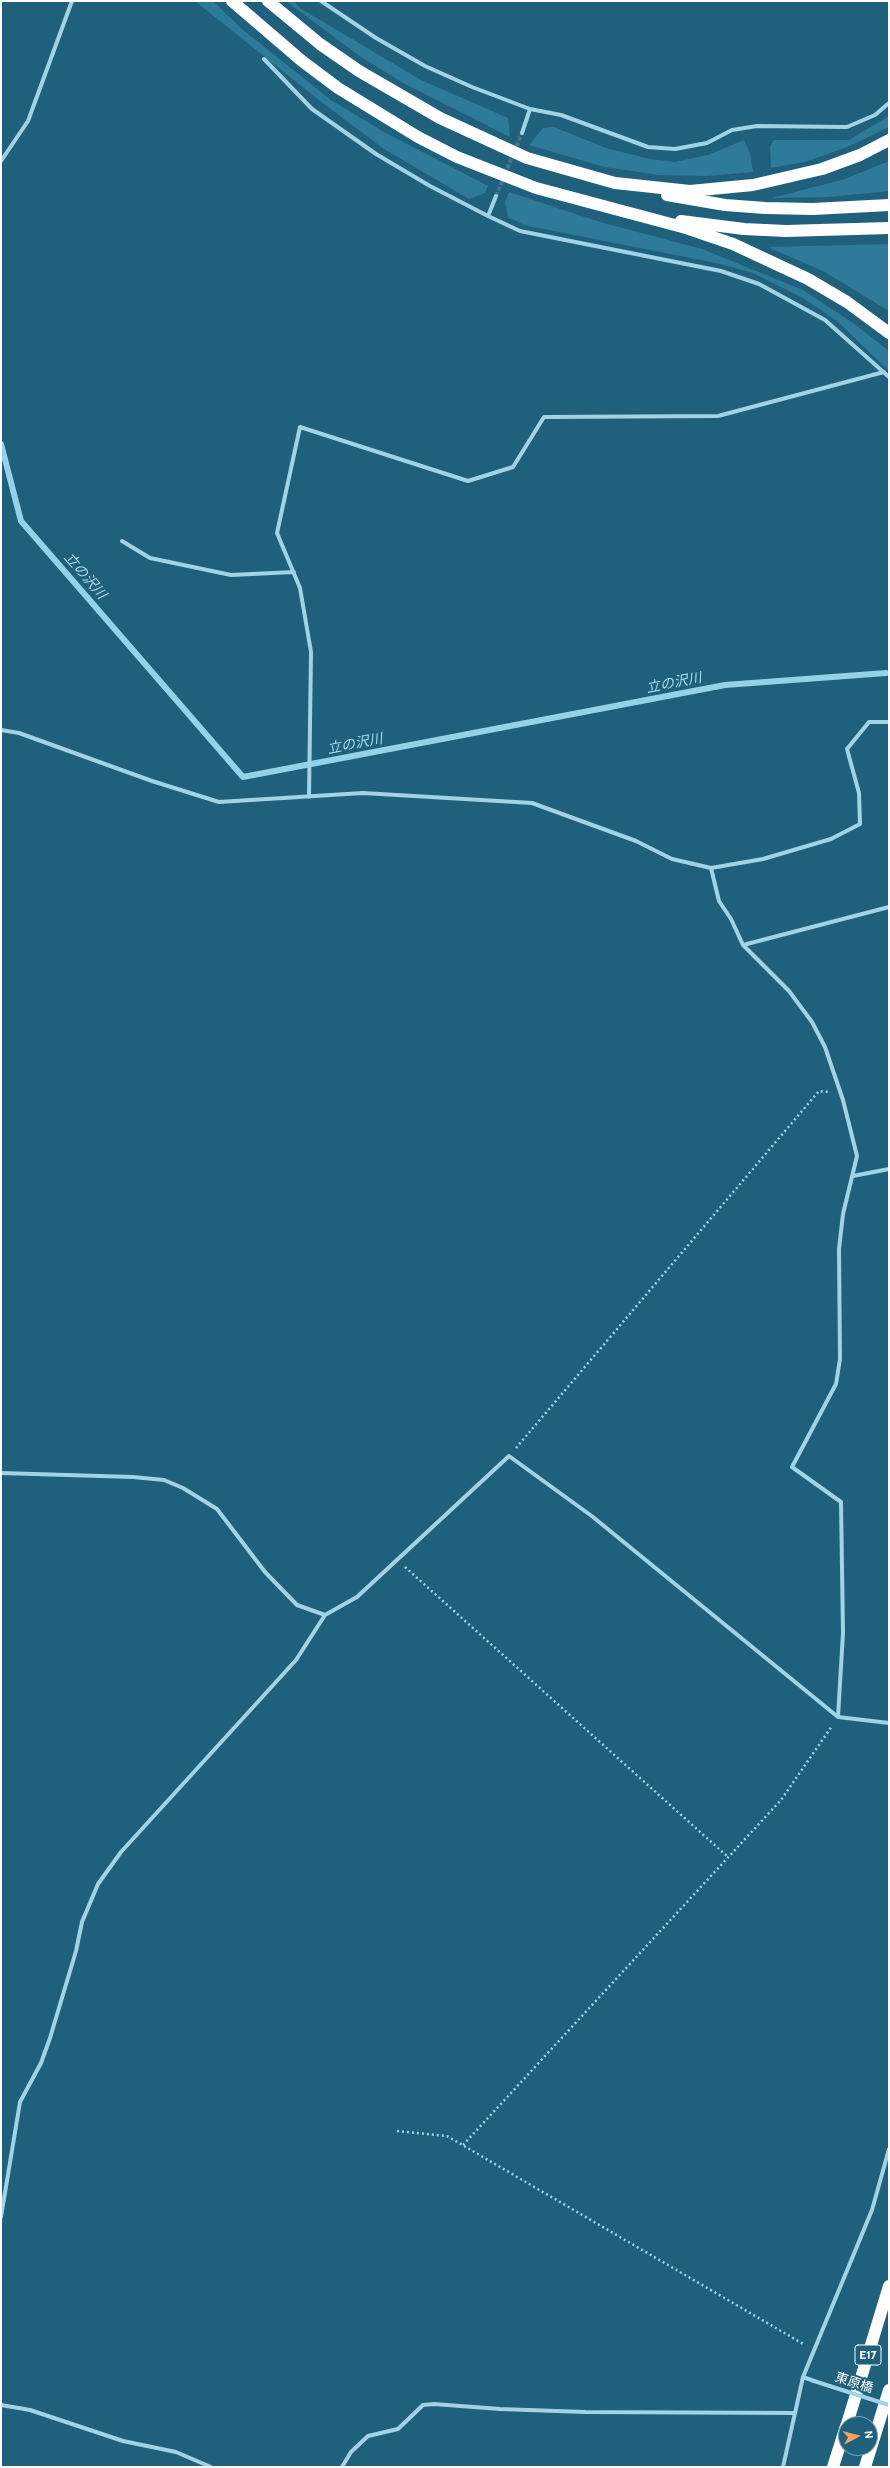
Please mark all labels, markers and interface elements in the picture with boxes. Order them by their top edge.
water label: 立の沢川 [60,549,110,603]
water label: 立の沢川 [645,669,703,697]
water label: 立の沢川 [326,730,384,758]
road number: E17 [855,2345,881,2365]
street label: 東原橋 [833,2370,875,2396]
north arrow [838,2416,878,2456]
text: N [861,2430,876,2439]

